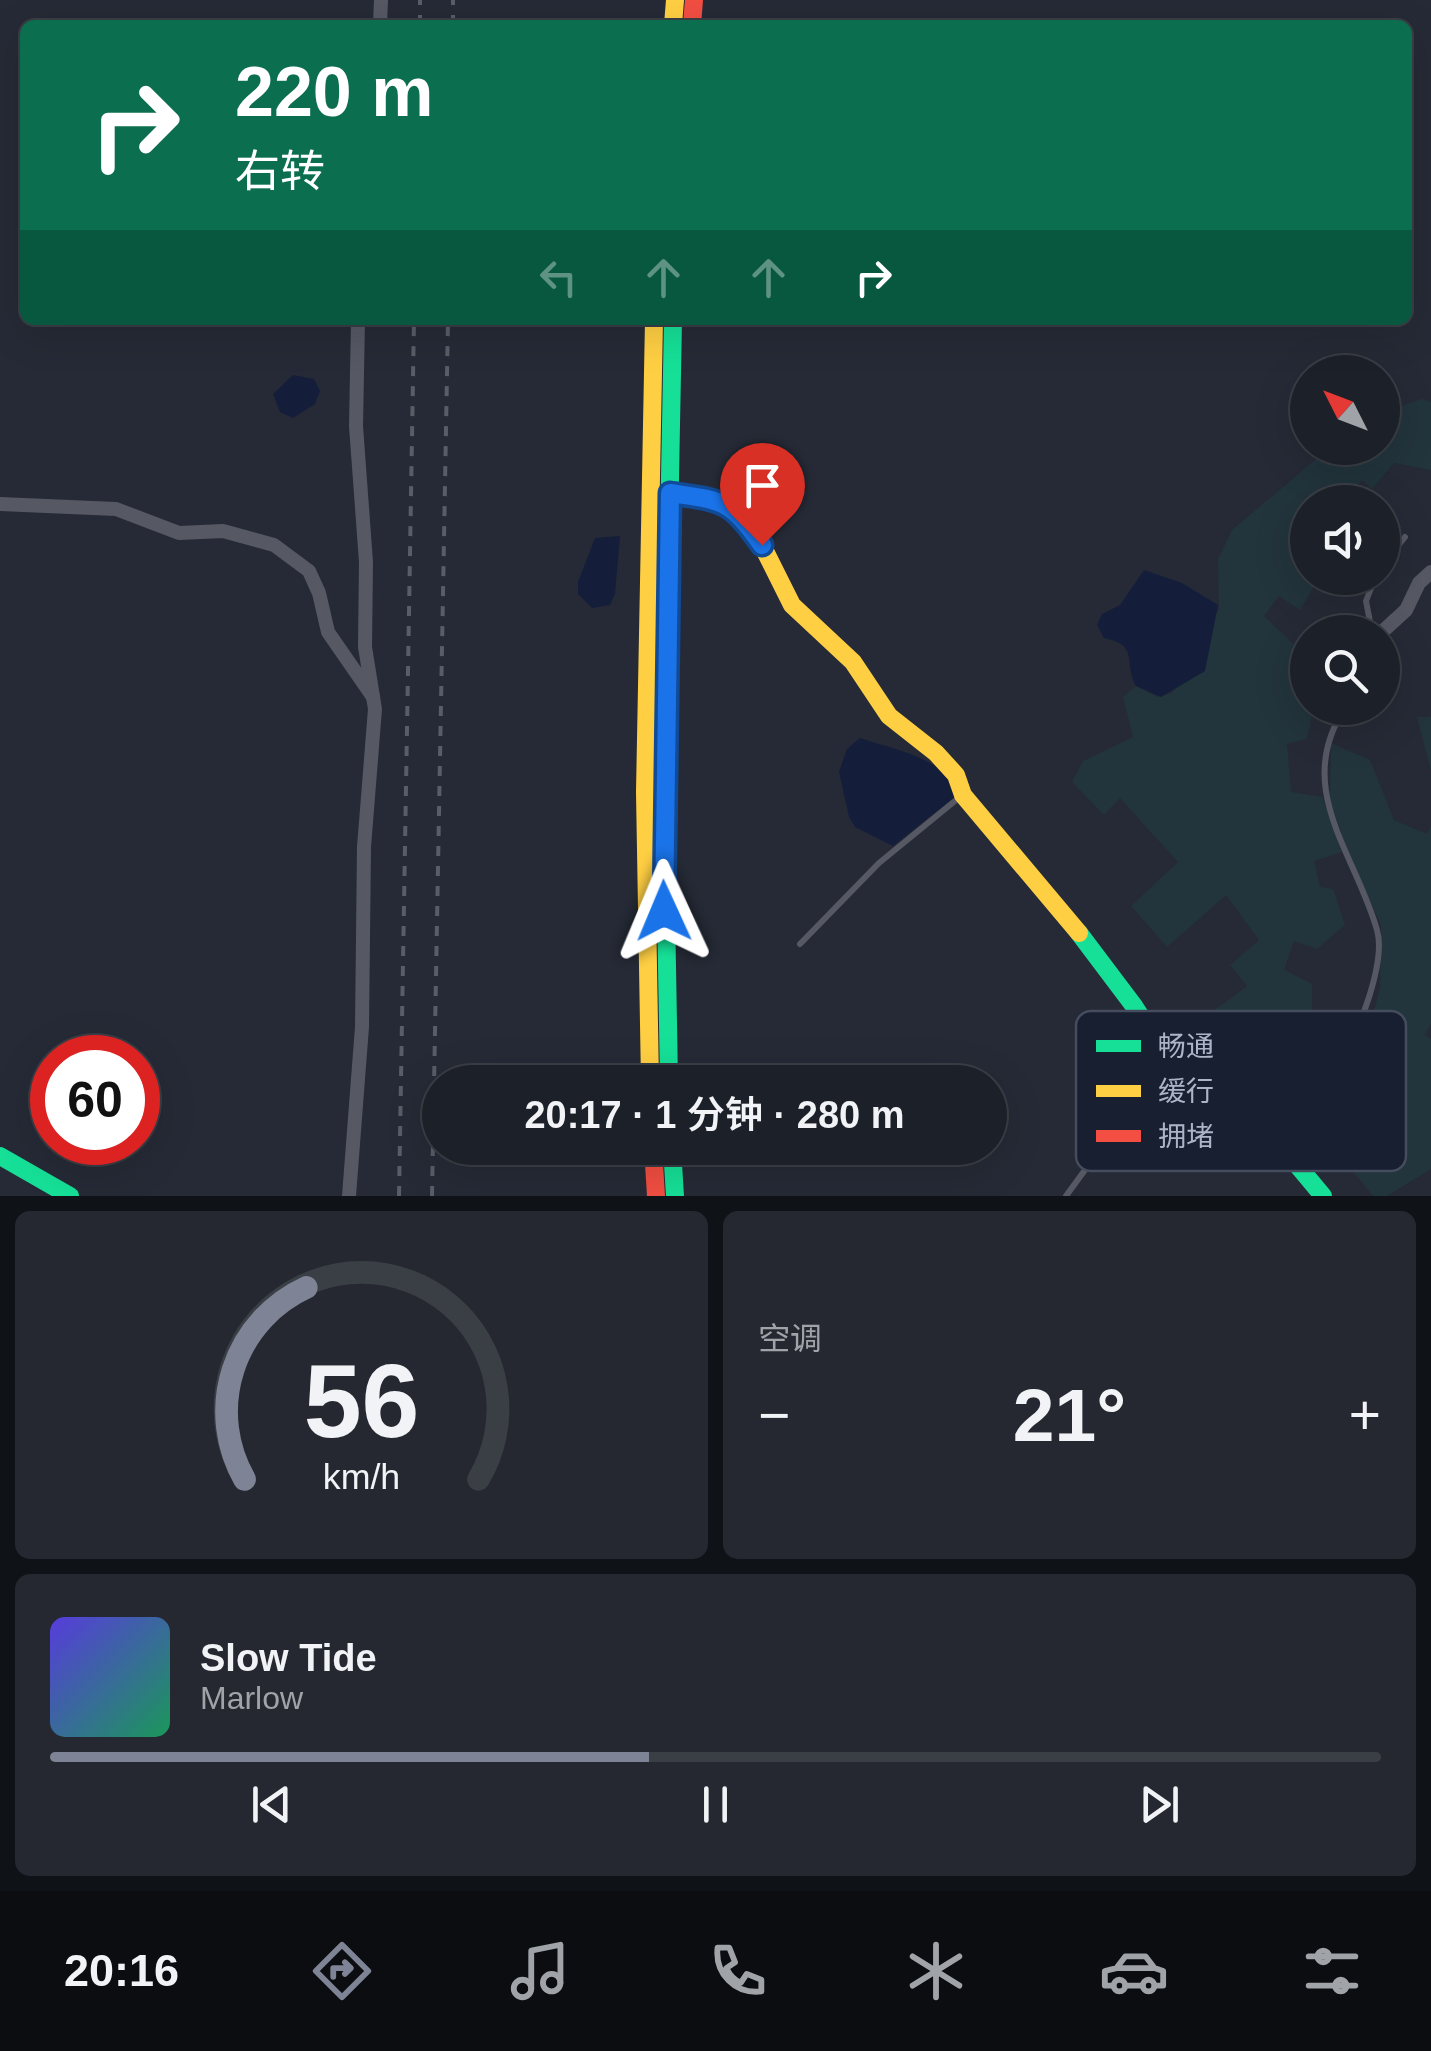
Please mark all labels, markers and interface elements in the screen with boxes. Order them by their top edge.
text: 220 m [235,53,433,131]
icon: right [70,60,200,190]
text: 右转 [235,146,325,197]
icon: left [531,250,586,305]
icon: ahead [636,250,691,305]
icon: ahead [741,250,796,305]
icon: right [846,250,901,305]
north arrow [1290,355,1400,465]
map controls [1290,355,1400,725]
pin [720,443,805,546]
icon: arrive [735,458,790,513]
button: sound [1290,485,1400,595]
button: search [1290,615,1400,725]
position arrow [612,859,716,963]
legend [1076,1011,1406,1171]
text: 畅通 [1158,1031,1214,1062]
speed limit sign: 60 [30,1035,160,1165]
text: 缓行 [1158,1076,1214,1107]
text: 20:17 · 1 分钟 · 280 m [524,1094,905,1136]
text: 拥堵 [1158,1121,1214,1152]
text: 空调 [758,1321,822,1357]
text: 56 [304,1343,419,1459]
text: 21° [1013,1373,1126,1457]
text: − [758,1384,790,1446]
text: + [1349,1384,1381,1446]
text: km/h [323,1457,400,1497]
text: Slow Tide [200,1637,377,1679]
text: Marlow [200,1680,303,1716]
icon: previous [244,1777,299,1832]
icon: pause [688,1777,743,1832]
icon: next [1132,1777,1187,1832]
icon: directions [307,1936,377,2006]
icon: music [505,1936,575,2006]
icon: phone [703,1936,773,2006]
icon: climate [901,1936,971,2006]
icon: car [1099,1936,1169,2006]
icon: filters [1297,1936,1367,2006]
text: 20:16 [64,1945,179,1996]

